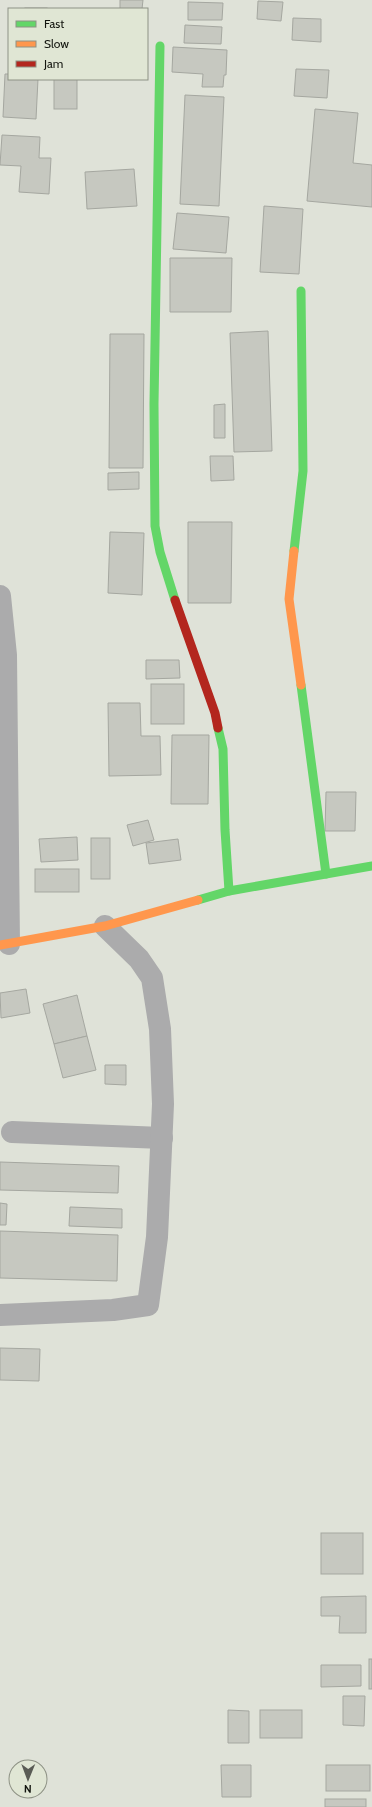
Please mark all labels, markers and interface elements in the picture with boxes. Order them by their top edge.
legend [8,8,148,80]
text: Fast [44,16,64,31]
text: Slow [44,36,69,51]
text: Jam [43,56,63,71]
north arrow [8,1759,48,1799]
text: N [24,1782,32,1796]

